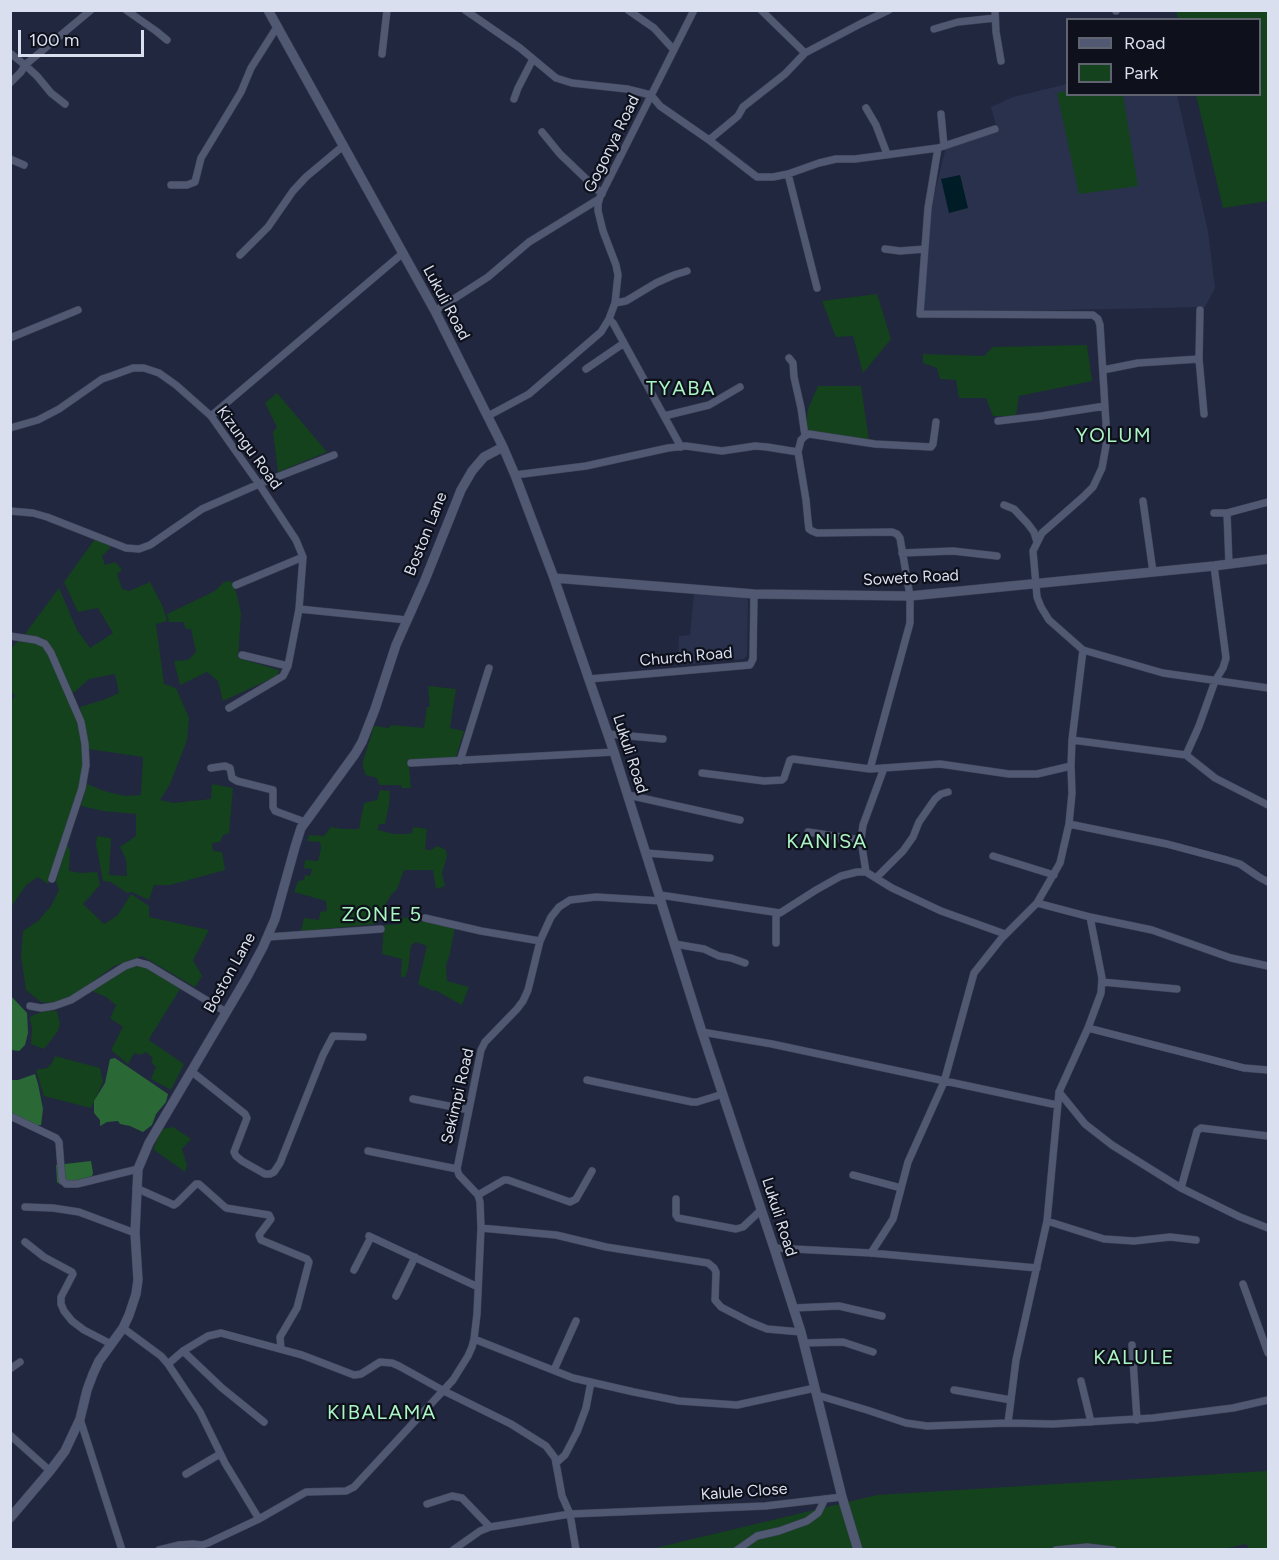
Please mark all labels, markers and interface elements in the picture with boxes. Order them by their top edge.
scale bar [21,18,147,56]
legend [1066,18,1261,96]
text: 100 m [29,29,79,51]
text: Road [1124,32,1165,54]
text: Park [1124,62,1158,84]
street label: Gogonya Road [580,92,644,196]
street label: Lukuli Road [418,262,474,344]
district label: TYABA [646,377,716,401]
street label: Kizungu Road [212,403,286,493]
district label: YOLUM [1076,424,1152,448]
street label: Boston Lane [400,489,452,579]
street label: Soweto Road [863,566,959,590]
street label: Church Road [639,643,733,671]
street label: Lukuli Road [608,712,652,796]
district label: KANISA [786,830,868,854]
district label: ZONE 5 [341,903,423,927]
street label: Boston Lane [200,930,260,1016]
street label: Sekimpi Road [438,1046,478,1146]
street label: Lukuli Road [757,1175,801,1259]
district label: KALULE [1093,1346,1175,1370]
district label: KIBALAMA [327,1401,437,1425]
street label: Kalule Close [700,1479,788,1505]

